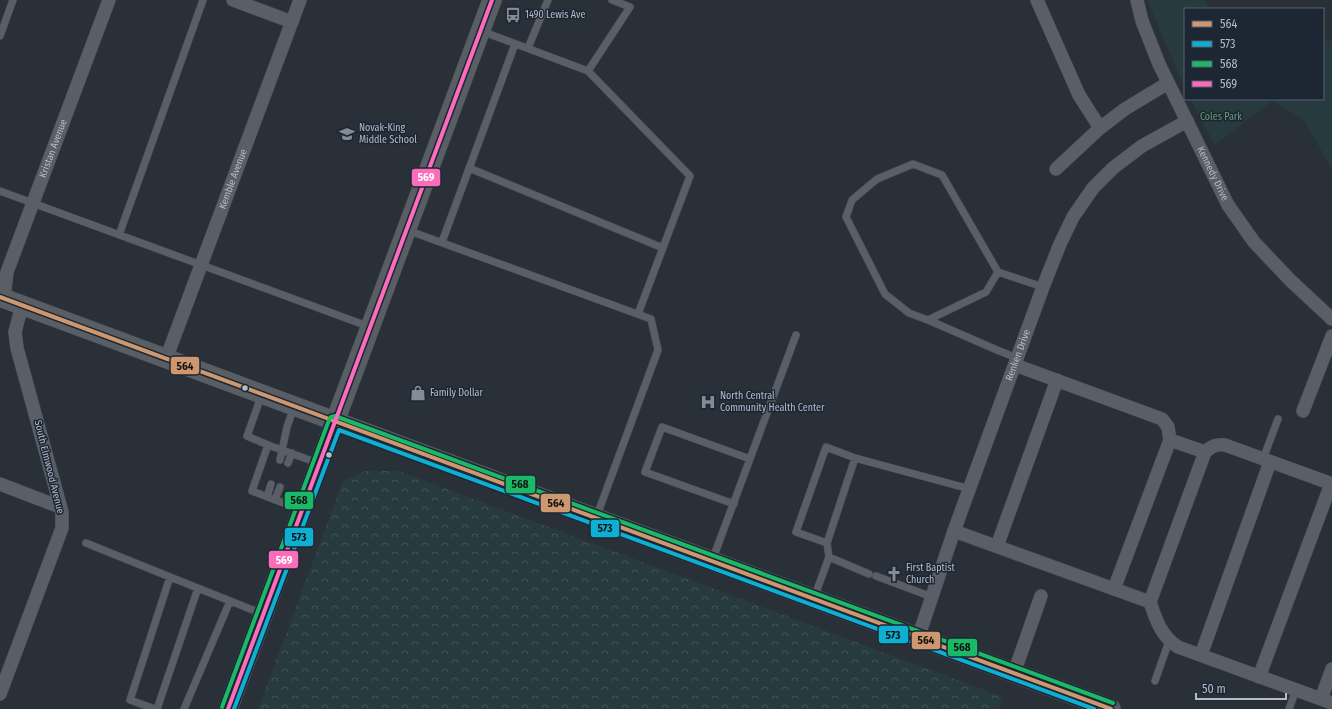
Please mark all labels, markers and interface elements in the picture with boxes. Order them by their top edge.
bus stop icon: 1490 Lewis Ave [504,6,522,24]
legend [1184,8,1324,100]
place label: 1490 Lewis Ave [525,9,585,21]
text: 564 [1220,17,1237,31]
text: 573 [1220,37,1235,51]
text: 568 [1220,57,1237,71]
text: 569 [1220,77,1237,91]
park label: Coles Park [1200,111,1242,123]
street label: Kristan Avenue [37,118,70,179]
place label: Novak-King Middle School [359,122,417,146]
school or university icon: Novak-King Middle School [338,125,356,143]
street label: Kennedy Drive [1194,145,1231,203]
street label: Kemble Avenue [216,147,250,211]
line badge: 569 [411,168,441,187]
text: 569 [418,171,435,184]
street label: Renken Drive [1003,328,1033,383]
line badge: 564 [170,356,200,375]
text: 564 [177,360,194,373]
unlabelled marker [240,383,250,393]
shop icon: Family Dollar [409,384,427,402]
place label: Family Dollar [430,387,483,399]
place label: North Central Community Health Center [720,390,825,414]
hospital icon: North Central Community Health Center [699,393,717,411]
street label: South Elmwood Avenue [32,419,66,515]
unlabelled marker [324,450,334,460]
line badge: 568 [505,475,536,494]
text: 568 [512,478,529,491]
line badge: 568 [284,491,314,510]
line badge: 564 [540,493,571,513]
text: 568 [291,494,308,507]
text: 564 [548,497,565,510]
line badge: 573 [590,519,620,538]
text: 573 [597,522,613,535]
line badge: 573 [284,527,314,547]
text: 573 [291,531,307,544]
line badge: 569 [268,550,299,569]
text: 569 [276,554,293,567]
place label: First Baptist Church [906,562,956,586]
church icon: First Baptist Church [885,565,903,583]
line badge: 573 [878,625,909,644]
text: 573 [885,629,901,642]
line badge: 564 [911,631,941,650]
text: 564 [918,634,935,647]
line badge: 568 [947,638,978,657]
text: 568 [954,641,971,654]
scale bar [1196,675,1286,701]
text: 50 m [1202,682,1226,696]

